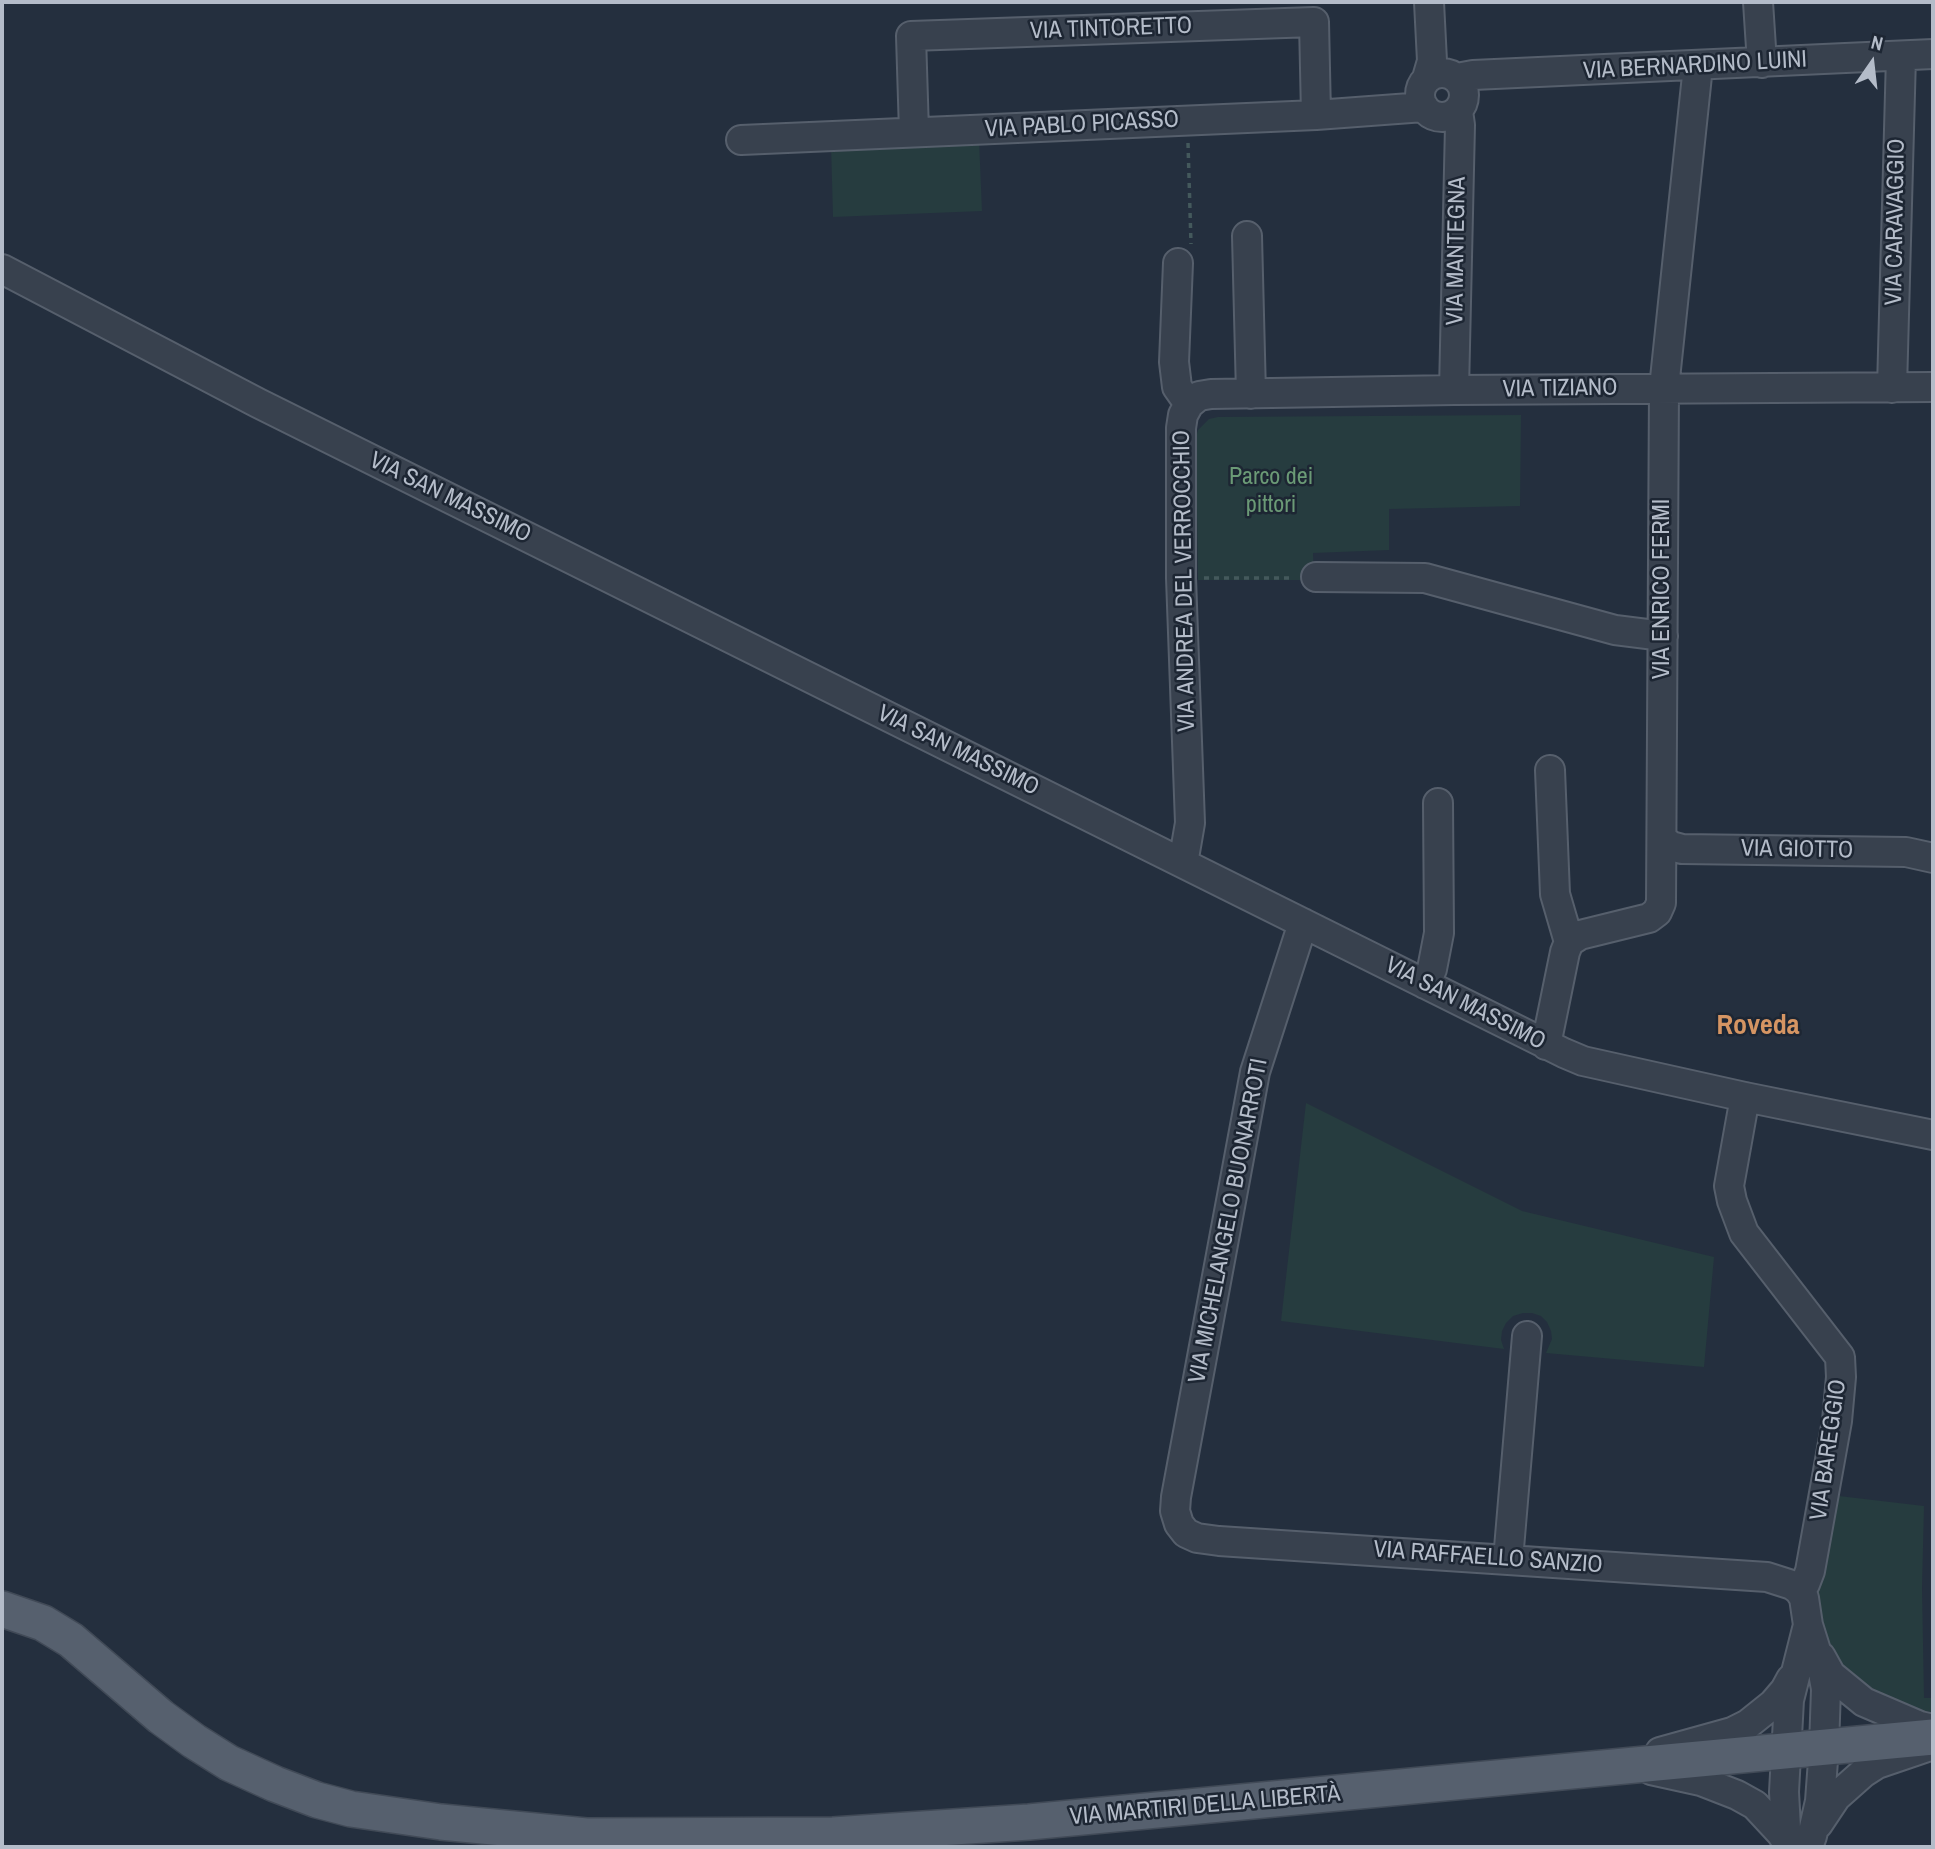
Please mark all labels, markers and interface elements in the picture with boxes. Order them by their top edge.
street label: VIA TINTORETTO [1029,12,1193,46]
north arrow [1837,28,1907,98]
text: N [1868,29,1886,57]
street label: VIA BERNARDINO LUINI [1582,46,1808,86]
street label: VIA PABLO PICASSO [984,106,1180,144]
street label: VIA CARAVAGGIO [1880,138,1912,306]
street label: VIA MANTEGNA [1441,176,1473,326]
street label: VIA TIZIANO [1502,374,1618,404]
street label: VIA ANDREA DEL VERROCCHIO [1168,430,1202,732]
street label: VIA SAN MASSIMO [365,446,535,550]
park label: Parco dei pittori [1229,464,1313,520]
street label: VIA ENRICO FERMI [1649,499,1677,679]
street label: VIA SAN MASSIMO [873,699,1043,803]
street label: VIA GIOTTO [1741,835,1853,865]
street label: VIA SAN MASSIMO [1380,951,1550,1057]
district label: Roveda [1717,1009,1799,1043]
street label: VIA MICHELANGELO BUONARROTI [1183,1056,1275,1386]
street label: VIA BAREGGIO [1805,1378,1853,1522]
street label: VIA RAFFAELLO SANZIO [1372,1536,1604,1580]
street label: VIA MARTIRI DELLA LIBERTÀ [1069,1780,1341,1832]

